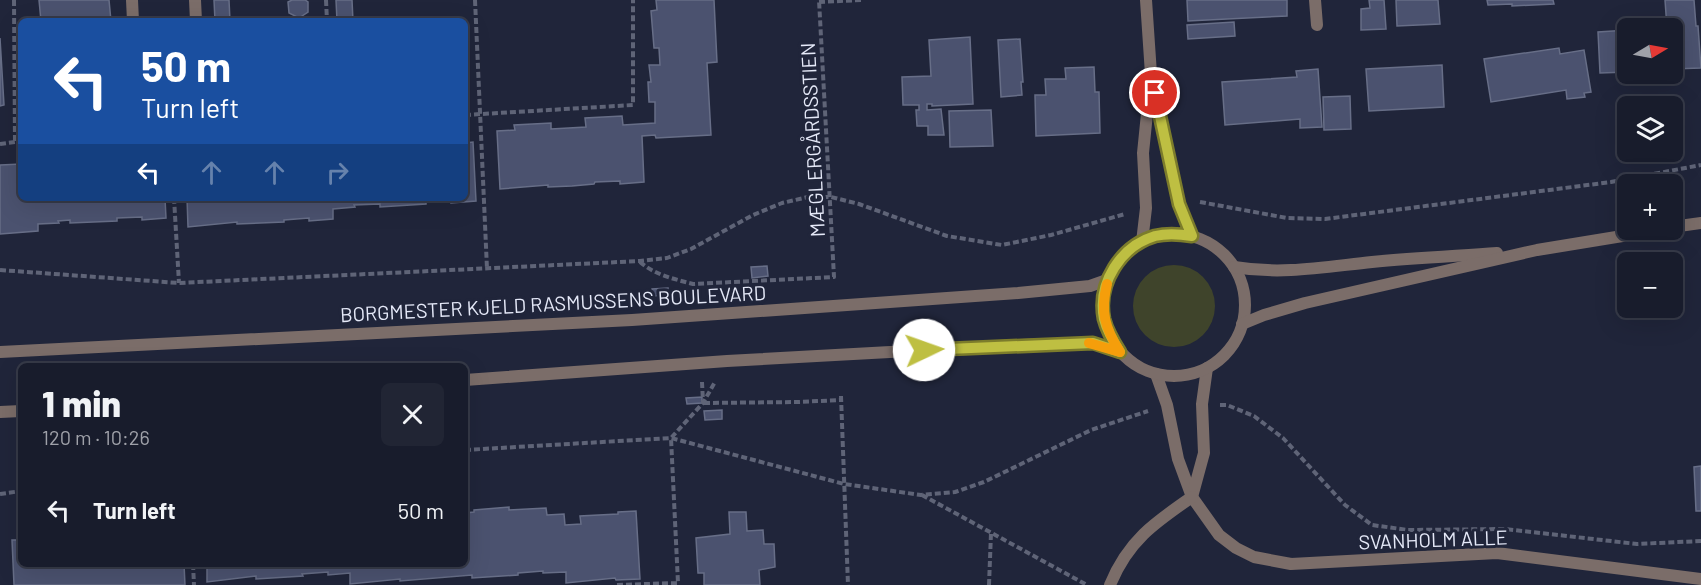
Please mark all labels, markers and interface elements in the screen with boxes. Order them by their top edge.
north arrow [1617,18,1683,84]
map controls [1617,18,1683,318]
text: 50 m [141,40,231,90]
icon: left [42,42,120,120]
street label: MÆGLERGÅRDSSTIEN [795,42,829,238]
pin [1129,67,1180,118]
icon: arrive [1138,76,1171,109]
text: Turn left [141,91,239,123]
button: layers [1617,96,1683,162]
icon: left [132,156,165,189]
icon: ahead [195,156,228,189]
icon: ahead [258,156,291,189]
icon: right [321,156,354,189]
button: + [1617,174,1683,240]
button: − [1617,252,1683,318]
street label: BORGMESTER KJELD RASMUSSENS BOULEVARD [339,280,767,326]
position arrow [892,318,956,382]
text: 1 min [42,381,121,424]
button: close [381,383,444,446]
text: 120 m · 10:26 [42,425,150,449]
icon: left [42,494,75,527]
text: Turn left [93,497,176,523]
text: 50 m [398,497,444,523]
street label: SVANHOLM ALLE [1358,524,1508,554]

